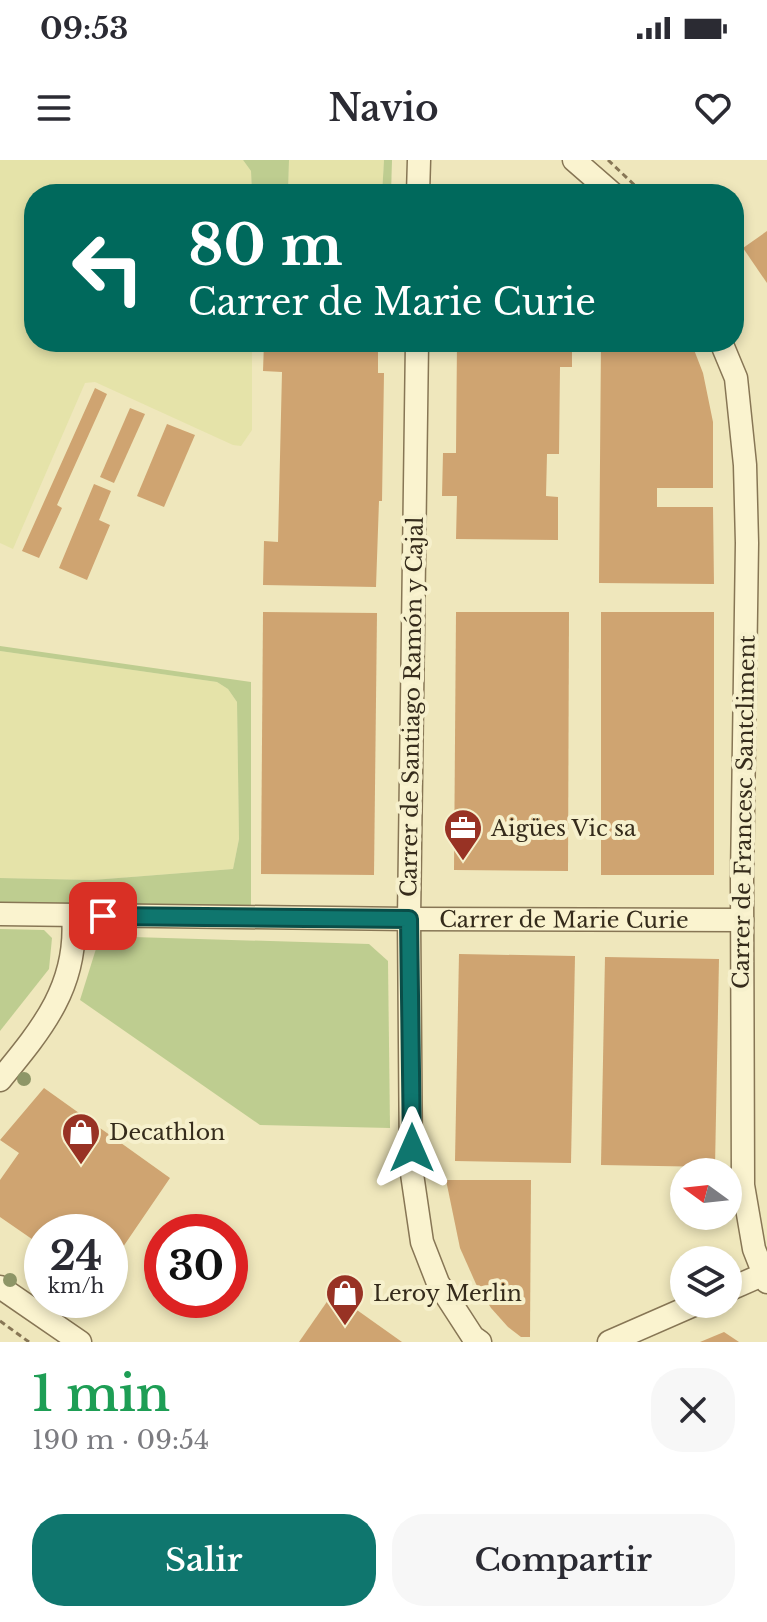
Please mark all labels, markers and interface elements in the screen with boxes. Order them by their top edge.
text: 09:53 [40,10,128,47]
icon: menu [32,86,76,130]
text: Navio [328,86,439,131]
icon: heart [691,86,735,130]
text: 80 m [188,211,343,280]
icon: left [56,216,160,320]
text: Carrer de Marie Curie [188,280,596,325]
street label: Carrer de Santiago Ramón y Cajal [395,517,429,897]
street label: Carrer de Francesc Santcliment [727,634,761,989]
office icon: Aigües Vic sa [442,807,484,862]
place label: Aigües Vic sa [490,815,637,842]
pin [69,882,137,950]
icon: arrive [81,894,125,938]
street label: Carrer de Marie Curie [439,906,689,933]
position arrow [370,1106,454,1190]
shop icon: Decathlon [60,1111,102,1166]
place label: Decathlon [109,1119,225,1146]
north arrow [670,1158,742,1230]
map controls [670,1158,742,1318]
speed limit sign: 30 [144,1214,248,1318]
text: 24 [50,1231,102,1281]
button: layers [670,1246,742,1318]
shop icon: Leroy Merlin [324,1272,366,1327]
text: km/h [48,1274,104,1298]
place label: Leroy Merlin [373,1280,522,1307]
text: 1 min [32,1364,170,1424]
button: close [651,1368,735,1452]
text: 190 m · 09:54 [32,1424,209,1456]
button: Salir [32,1514,376,1606]
button: Compartir [392,1514,735,1606]

